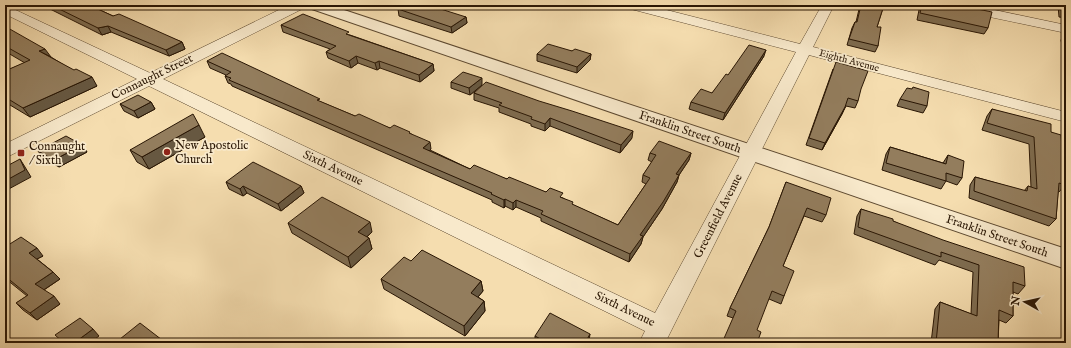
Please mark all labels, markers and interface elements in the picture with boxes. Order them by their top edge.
street label: Eighth Avenue [817,47,881,75]
street label: Connaught Street [109,51,195,103]
street label: Franklin Street South [637,107,744,157]
place label: New Apostolic Church [175,138,248,167]
place label: Connaught / Sixth [29,139,85,168]
marker: New Apostolic Church [162,147,172,157]
street label: Sixth Avenue [301,147,366,189]
marker: Connaught / Sixth [16,148,26,158]
street label: Greenfield Avenue [690,171,746,261]
street label: Franklin Street South [944,211,1051,261]
north arrow [1005,282,1045,322]
street label: Sixth Avenue [593,288,658,330]
text: N [1008,295,1024,307]

